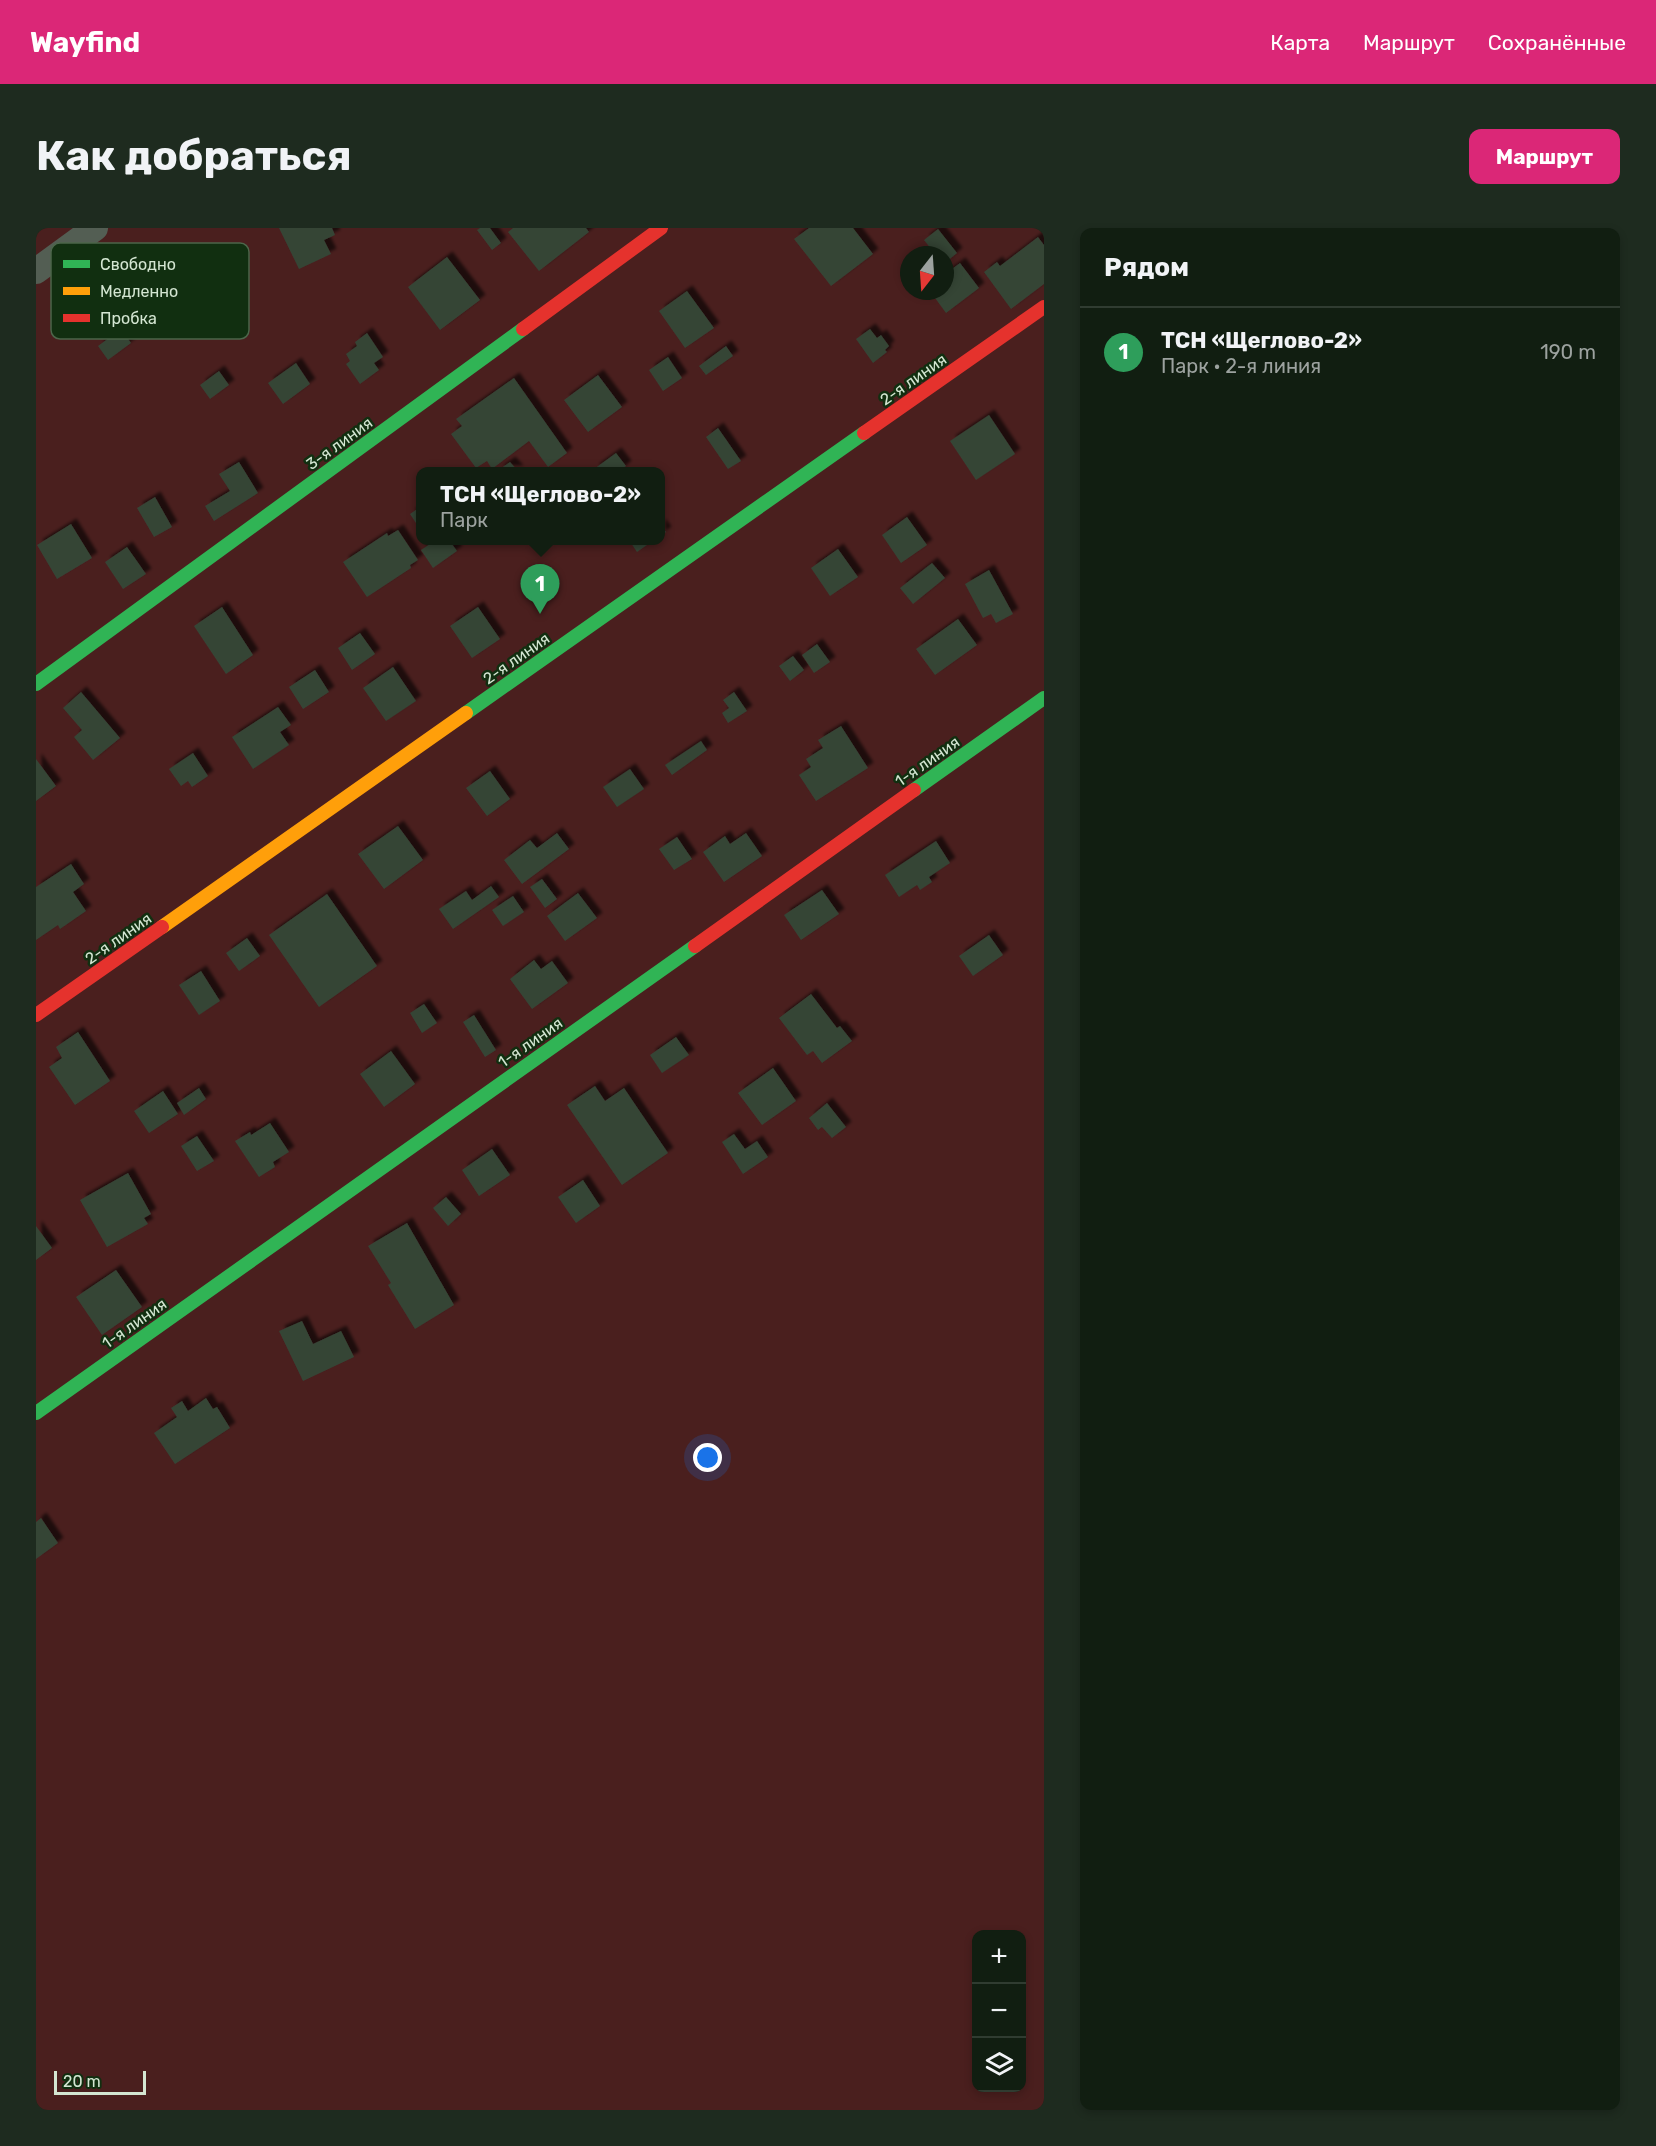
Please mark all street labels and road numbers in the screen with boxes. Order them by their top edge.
street label: 2-я линия [876,350,950,409]
street label: 3-я линия [302,413,376,474]
street label: 2-я линия [479,629,553,688]
street label: 1-я линия [891,732,963,791]
street label: 2-я линия [81,909,155,968]
street label: 1-я линия [494,1013,566,1072]
street label: 1-я линия [98,1294,170,1353]

